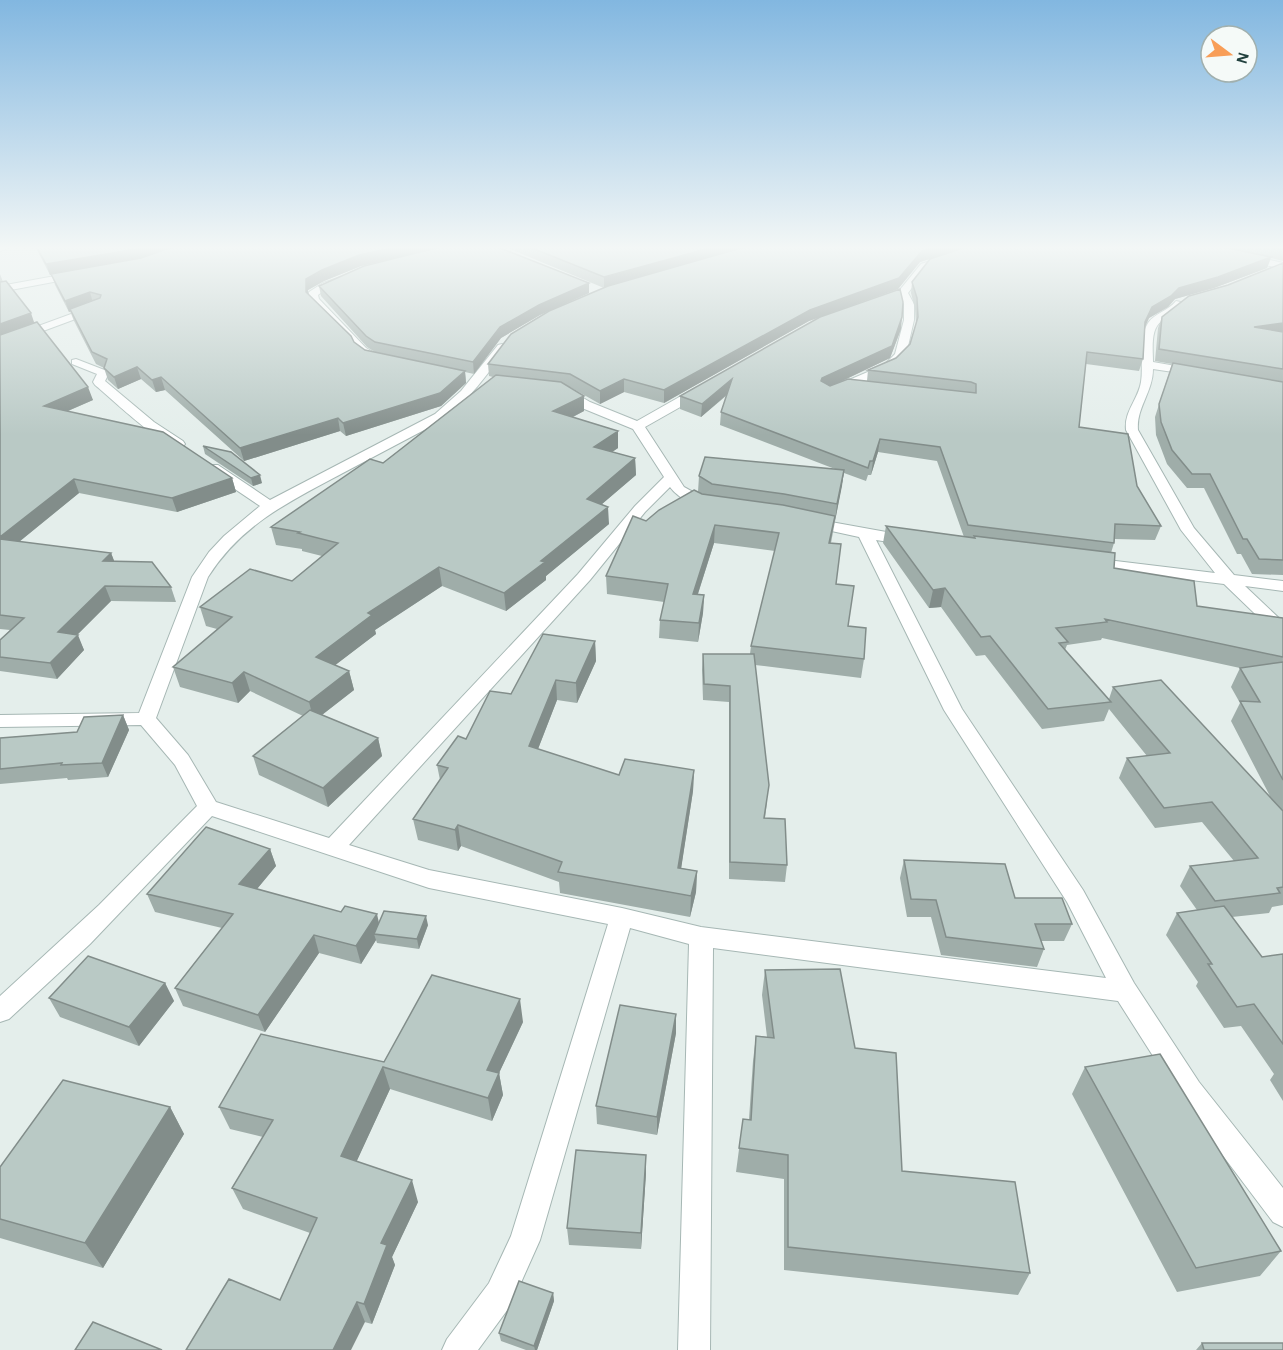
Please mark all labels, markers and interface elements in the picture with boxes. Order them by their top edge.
north arrow [1199,24,1259,84]
text: N [1233,50,1252,65]

